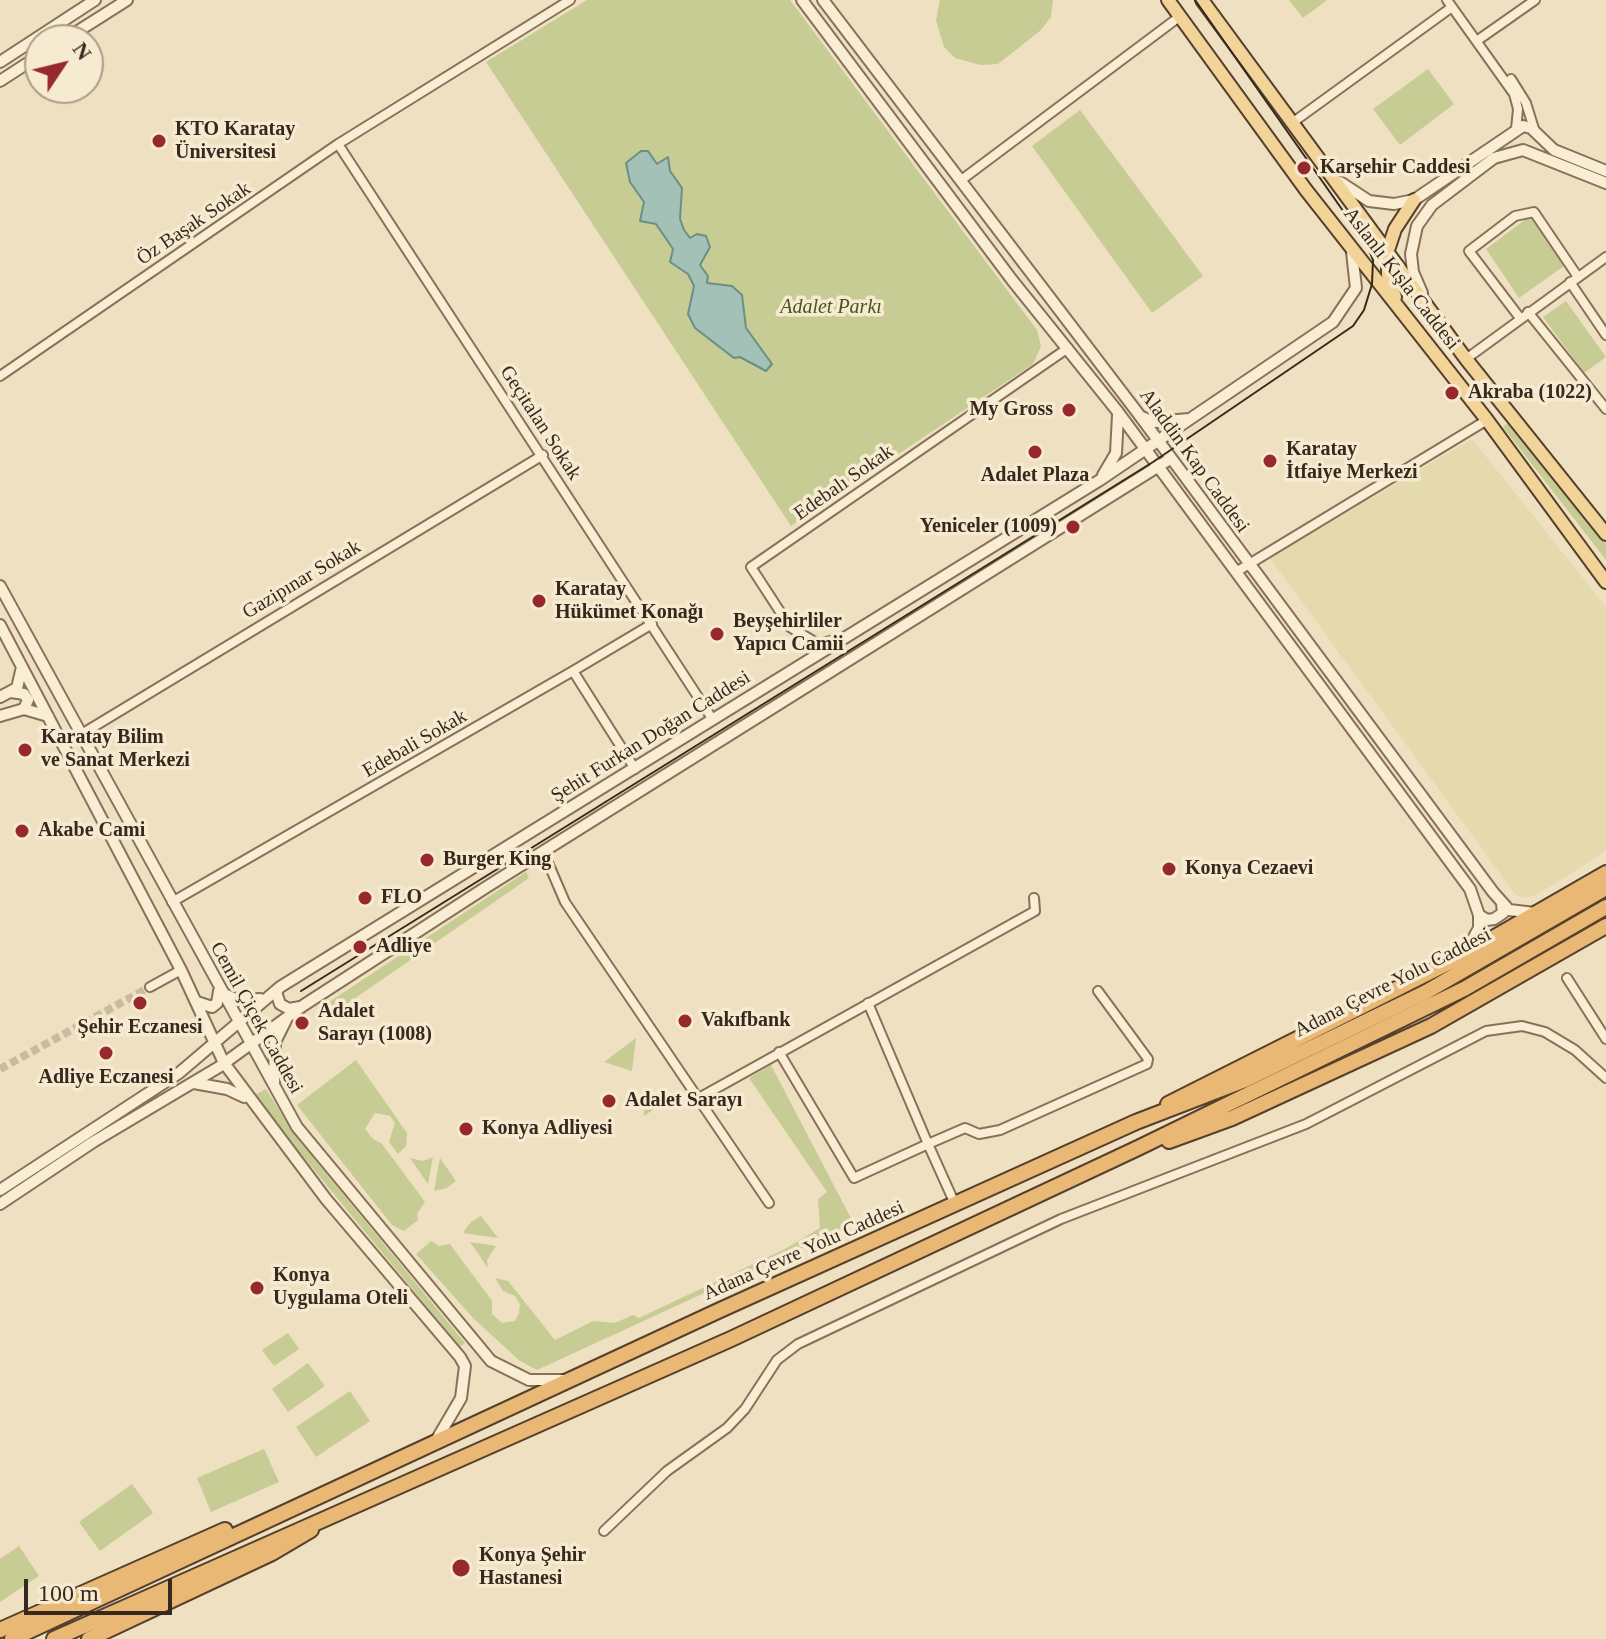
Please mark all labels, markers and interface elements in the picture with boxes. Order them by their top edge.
north arrow [24,24,104,104]
text: N [68,37,97,65]
place label: KTO Karatay Üniversitesi [175,118,295,165]
marker: KTO Karatay Üniversitesi [150,132,168,150]
place label: Karşehir Caddesi [1320,156,1471,180]
marker: Karşehir Caddesi [1295,159,1313,177]
street label: Öz Başak Sokak [132,177,256,271]
street label: Aslanlı Kışla Caddesi [1338,203,1464,355]
park label: Adalet Parkı [780,296,882,320]
street label: Geçitalan Sokak [494,361,586,485]
place label: Akraba (1022) [1468,381,1592,405]
street label: Aladdin Kap Caddesi [1134,384,1254,538]
marker: Akraba (1022) [1443,384,1461,402]
place label: My Gross [969,398,1053,422]
marker: My Gross [1060,401,1078,419]
place label: Karatay İtfaiye Merkezi [1286,438,1418,485]
street label: Edebalı Sokak [790,440,898,526]
marker: Adalet Plaza [1026,443,1044,461]
marker: Karatay İtfaiye Merkezi [1261,452,1279,470]
place label: Adalet Plaza [981,464,1089,488]
place label: Yeniceler (1009) [920,515,1057,539]
marker: Yeniceler (1009) [1064,518,1082,536]
street label: Gazipınar Sokak [238,535,366,625]
place label: Karatay Hükümet Konağı [555,578,703,625]
marker: Karatay Hükümet Konağı [530,592,548,610]
place label: Beyşehirliler Yapıcı Camii [733,610,844,657]
marker: Beyşehirliler Yapıcı Camii [708,625,726,643]
street label: Şehit Furkan Doğan Caddesi [547,666,755,808]
street label: Edebali Sokak [359,705,471,783]
place label: Karatay Bilim ve Sanat Merkezi [41,726,190,773]
marker: Karatay Bilim ve Sanat Merkezi [16,741,34,759]
place label: Akabe Cami [38,819,145,843]
marker: Akabe Cami [13,822,31,840]
place label: Burger King [443,848,551,872]
marker: Burger King [418,851,436,869]
place label: Konya Cezaevi [1185,857,1313,881]
marker: Konya Cezaevi [1160,860,1178,878]
place label: FLO [381,886,422,910]
marker: FLO [356,889,374,907]
street label: Adana Çevre Yolu Caddesi [1291,923,1495,1043]
place label: Adliye [376,935,432,959]
street label: Cemil Çiçek Caddesi [204,938,308,1098]
marker: Adliye [351,938,369,956]
marker: Şehir Eczanesi [131,994,149,1012]
place label: Adalet Sarayı (1008) [318,1000,432,1047]
place label: Vakıfbank [701,1009,790,1033]
marker: Vakıfbank [676,1012,694,1030]
marker: Adalet Sarayı (1008) [293,1014,311,1032]
place label: Şehir Eczanesi [78,1016,202,1040]
marker: Adliye Eczanesi [97,1044,115,1062]
place label: Adliye Eczanesi [39,1066,173,1090]
place label: Adalet Sarayı [625,1089,742,1113]
marker: Adalet Sarayı [600,1092,618,1110]
place label: Konya Adliyesi [482,1117,613,1141]
marker: Konya Adliyesi [457,1120,475,1138]
street label: Adana Çevre Yolu Caddesi [700,1196,908,1306]
place label: Konya Uygulama Oteli [273,1264,408,1311]
marker: Konya Uygulama Oteli [248,1279,266,1297]
place label: Konya Şehir Hastanesi [479,1544,586,1591]
marker: Konya Şehir Hastanesi [450,1557,472,1579]
scale bar [28,1563,176,1613]
text: 100 m [38,1580,99,1606]

